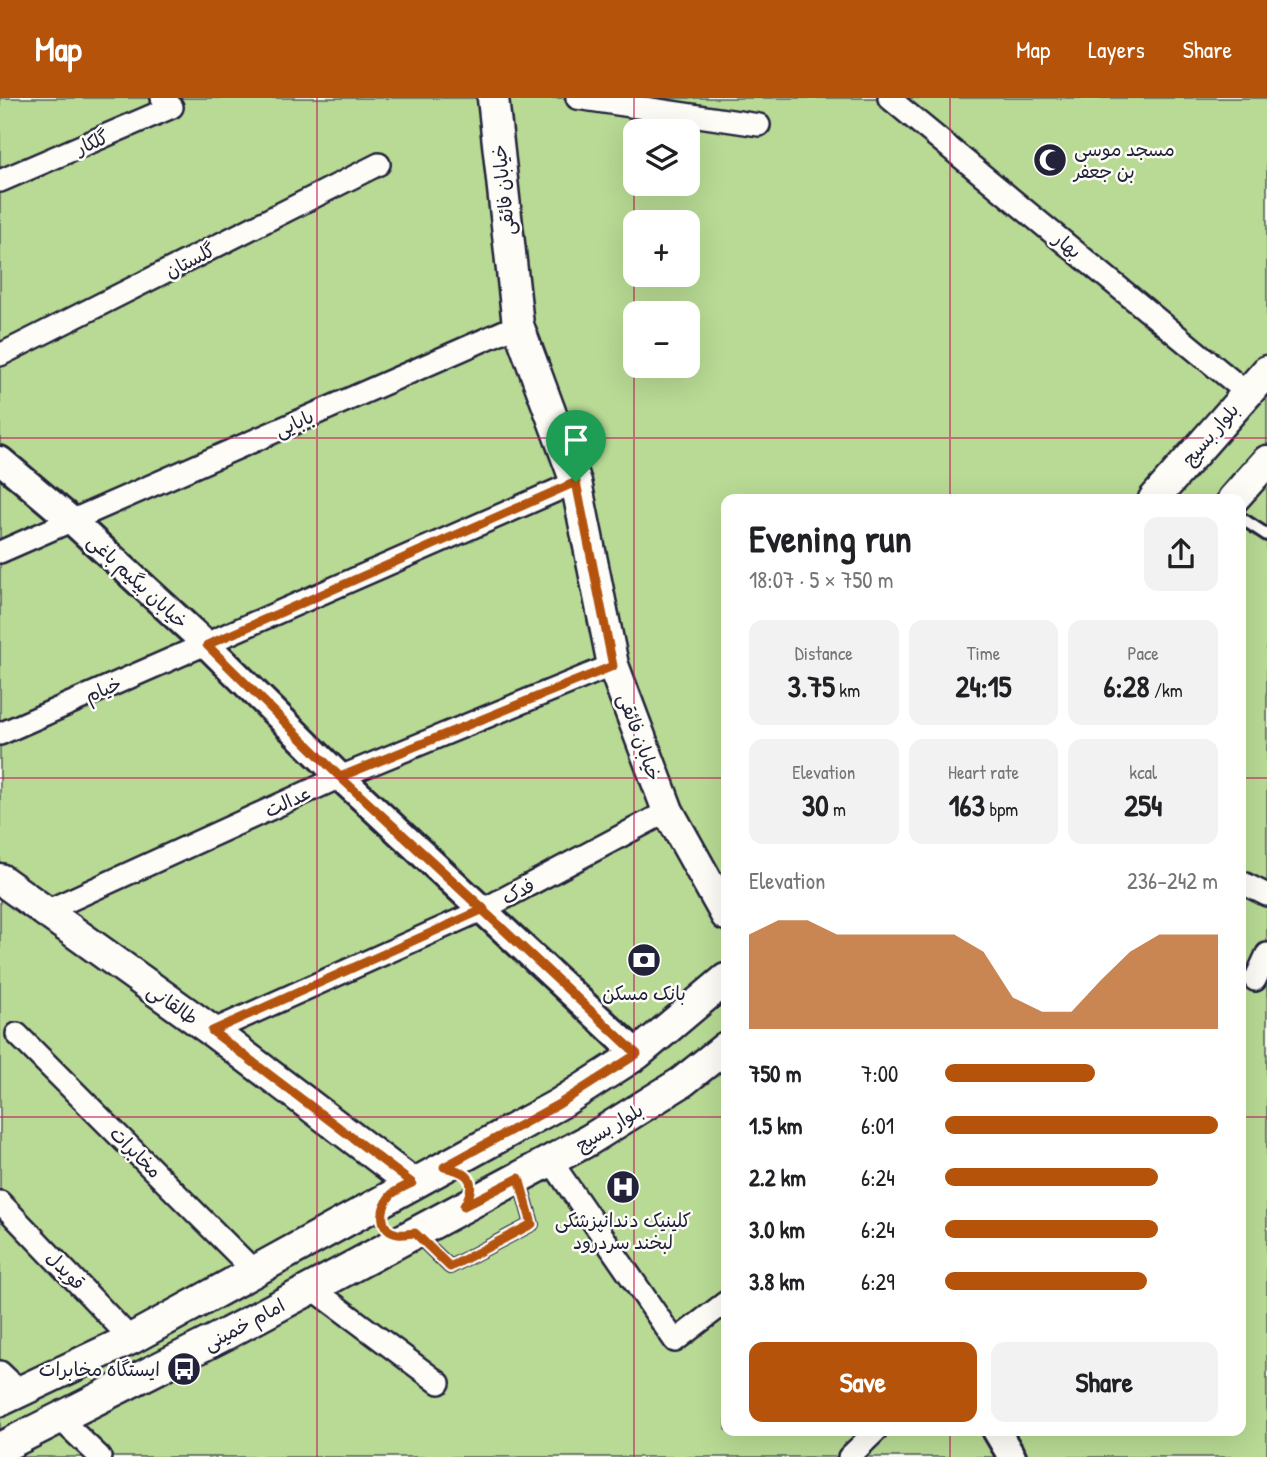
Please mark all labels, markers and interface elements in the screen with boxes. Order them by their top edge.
text: Map [35,27,82,71]
text: Map [1016,33,1050,65]
text: Layers [1088,33,1145,65]
text: Share [1183,33,1232,65]
map controls [623,119,700,378]
button: layers [623,119,700,196]
street label: گلکار [70,124,112,161]
place label: مسجد موسی بن جعفر [1072,136,1175,184]
mosque icon: مسجد موسی بن جعفر [1031,141,1069,179]
street label: خیابان فائقی [485,143,521,237]
button: + [623,210,700,287]
street label: بهار [1047,225,1087,264]
street label: گلستان [160,236,220,284]
button: − [623,301,700,378]
street label: بلوار بسیج [1176,397,1244,471]
street label: بابایی [270,403,318,443]
pin [546,410,606,482]
icon: arrive [557,421,595,459]
text: Evening run [749,512,912,564]
button: share [1144,517,1218,591]
street label: خیابان بیگیم باغی [81,528,194,636]
text: 18:07 · 5 × 750 m [749,564,893,595]
text: Distance [795,640,853,666]
text: Time [967,640,1000,666]
text: Pace [1127,640,1159,666]
text: 3.75 [788,666,835,706]
text: 24:15 [956,666,1011,706]
text: 6:28 [1104,666,1150,706]
street label: خیام [81,670,126,710]
text: km [835,677,860,703]
text: /km [1150,677,1183,703]
street label: خیابان فائقی [612,690,668,784]
text: Elevation [792,759,855,785]
text: Heart rate [948,759,1019,785]
text: kcal [1129,759,1157,785]
street label: عدالت [260,779,316,823]
text: 30 [802,785,829,825]
text: 163 [949,785,985,825]
text: 254 [1124,785,1162,825]
text: m [829,796,846,822]
text: bpm [985,796,1018,822]
text: Elevation [749,865,825,896]
text: 236–242 m [1127,865,1218,896]
street label: فدک [497,872,539,910]
bank icon: بانک مسکن [625,941,663,979]
street label: طالقانی [142,977,204,1031]
place label: بانک مسکن [602,980,686,1006]
text: 750 m [749,1058,801,1089]
text: 7:00 [861,1058,898,1089]
street label: بلوار بسیج [570,1097,648,1157]
text: 1.5 km [749,1110,802,1141]
text: 6:01 [861,1110,894,1141]
street label: مخابرات [104,1120,168,1184]
text: 2.2 km [749,1162,806,1193]
text: 6:24 [861,1162,895,1193]
hospital icon: کلینیک دندانپزشکی لبخند سردرود [604,1168,642,1206]
place label: کلینیک دندانپزشکی لبخند سردرود [555,1207,691,1255]
text: 3.0 km [749,1214,805,1245]
text: 6:24 [861,1214,895,1245]
street label: قویدل [41,1245,91,1295]
text: 3.8 km [749,1266,805,1297]
text: 6:29 [861,1266,895,1297]
street label: امام خمینی [199,1292,290,1358]
button: Save [749,1342,977,1422]
button: Share [991,1342,1218,1422]
bus stop icon: ایستگاه مخابرات [165,1350,203,1388]
place label: ایستگاه مخابرات [39,1356,160,1382]

